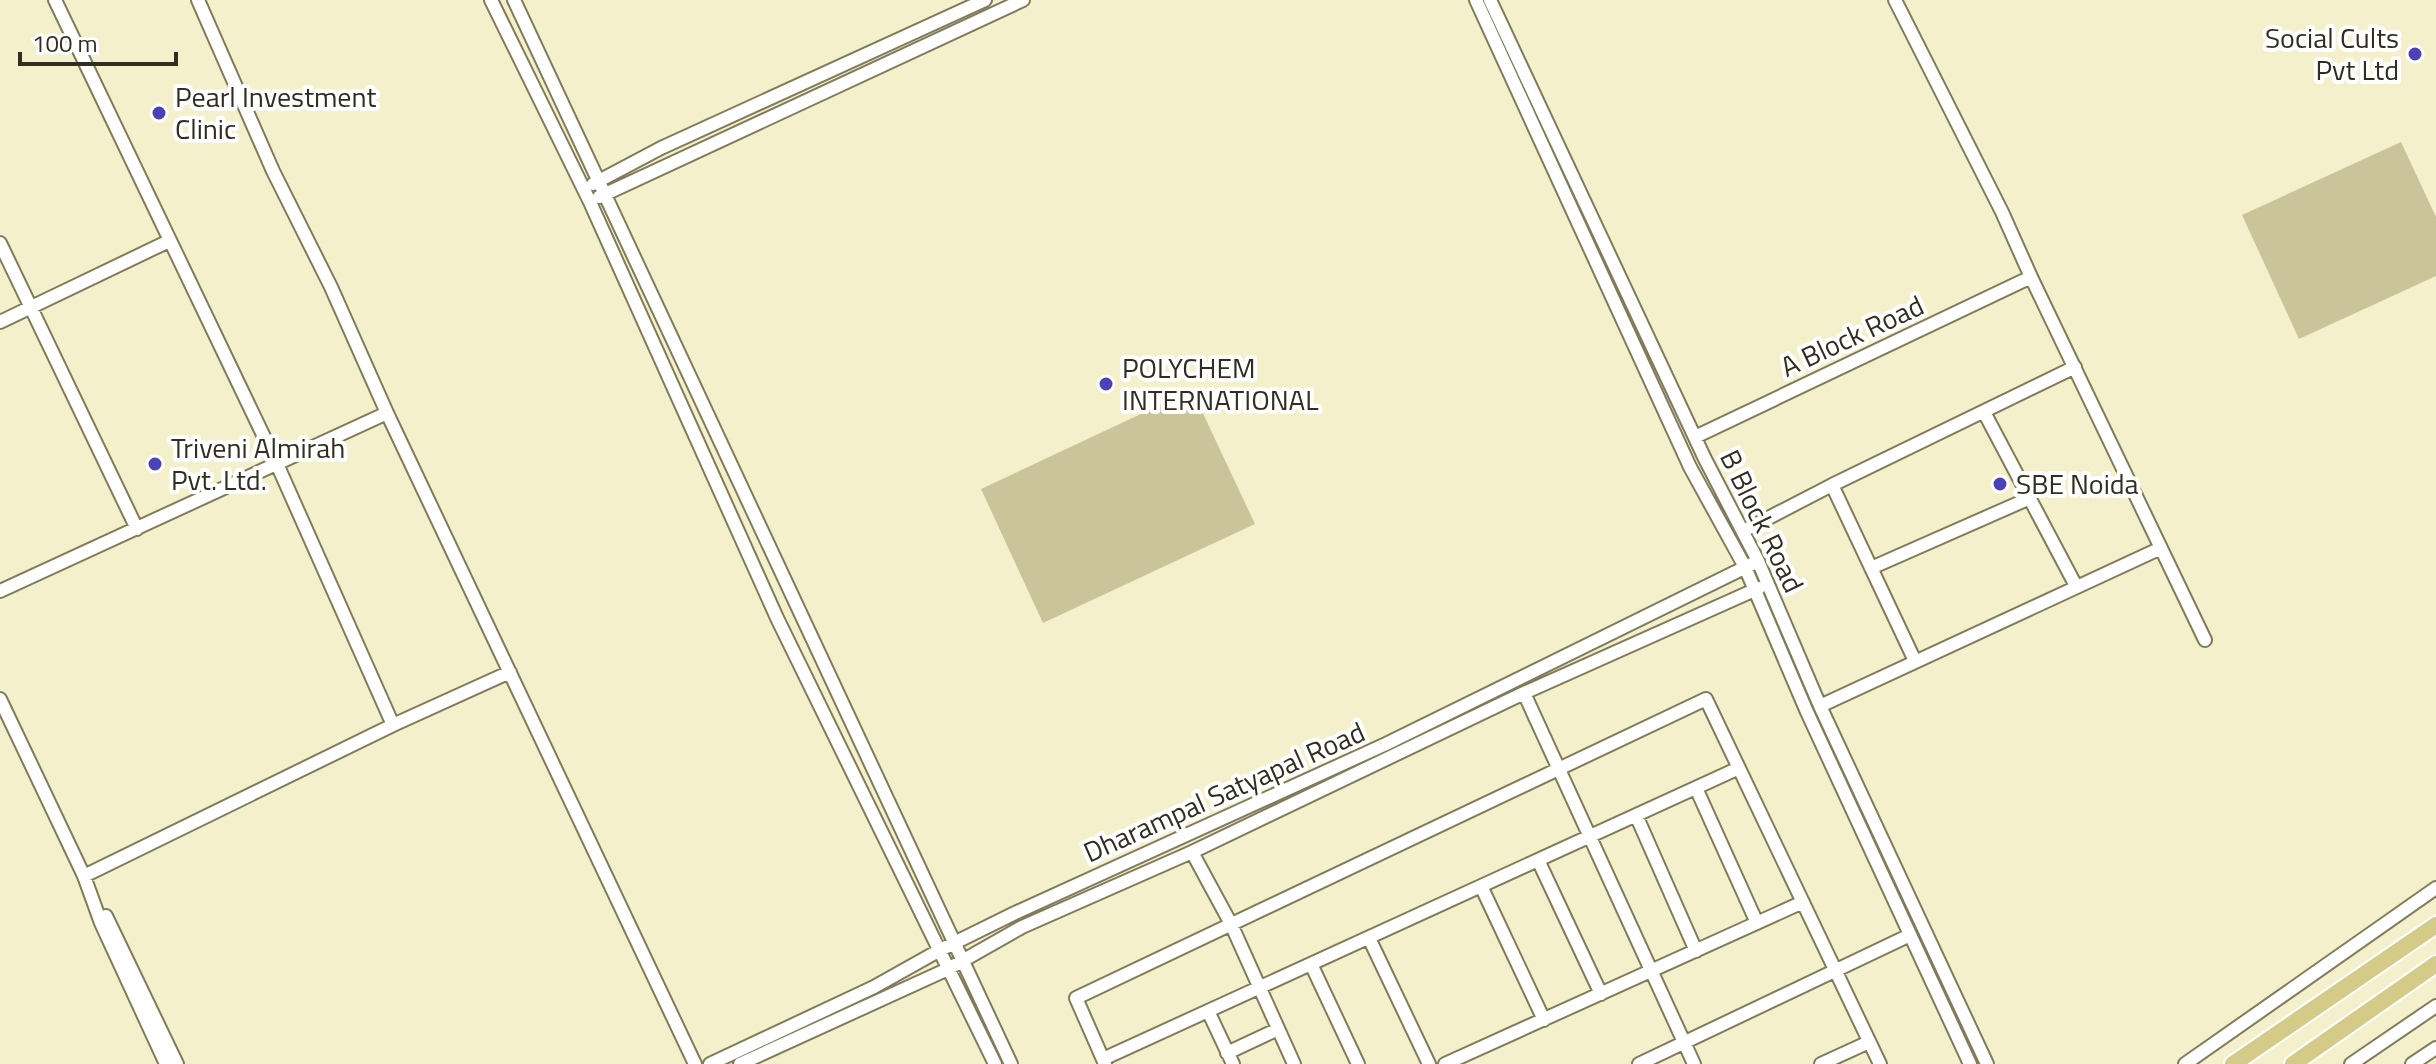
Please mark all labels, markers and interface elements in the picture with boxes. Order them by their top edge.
scale bar [20,16,176,66]
place label: Social Cults Pvt Ltd [2265,16,2399,91]
text: 100 m [32,25,98,61]
marker: Social Cults Pvt Ltd [2406,45,2424,63]
place label: Pearl Investment Clinic [175,75,376,150]
marker: Pearl Investment Clinic [150,104,168,122]
street label: A Block Road [1773,284,1931,388]
place label: POLYCHEM INTERNATIONAL [1122,346,1319,421]
marker: POLYCHEM INTERNATIONAL [1097,375,1115,393]
place label: Triveni Almirah Pvt. Ltd. [171,426,345,501]
street label: B Block Road [1709,442,1816,600]
marker: Triveni Almirah Pvt. Ltd. [146,455,164,473]
place label: SBE Noida [2016,462,2139,505]
marker: SBE Noida [1991,475,2009,493]
street label: Dharampal Satyapal Road [1076,710,1371,873]

